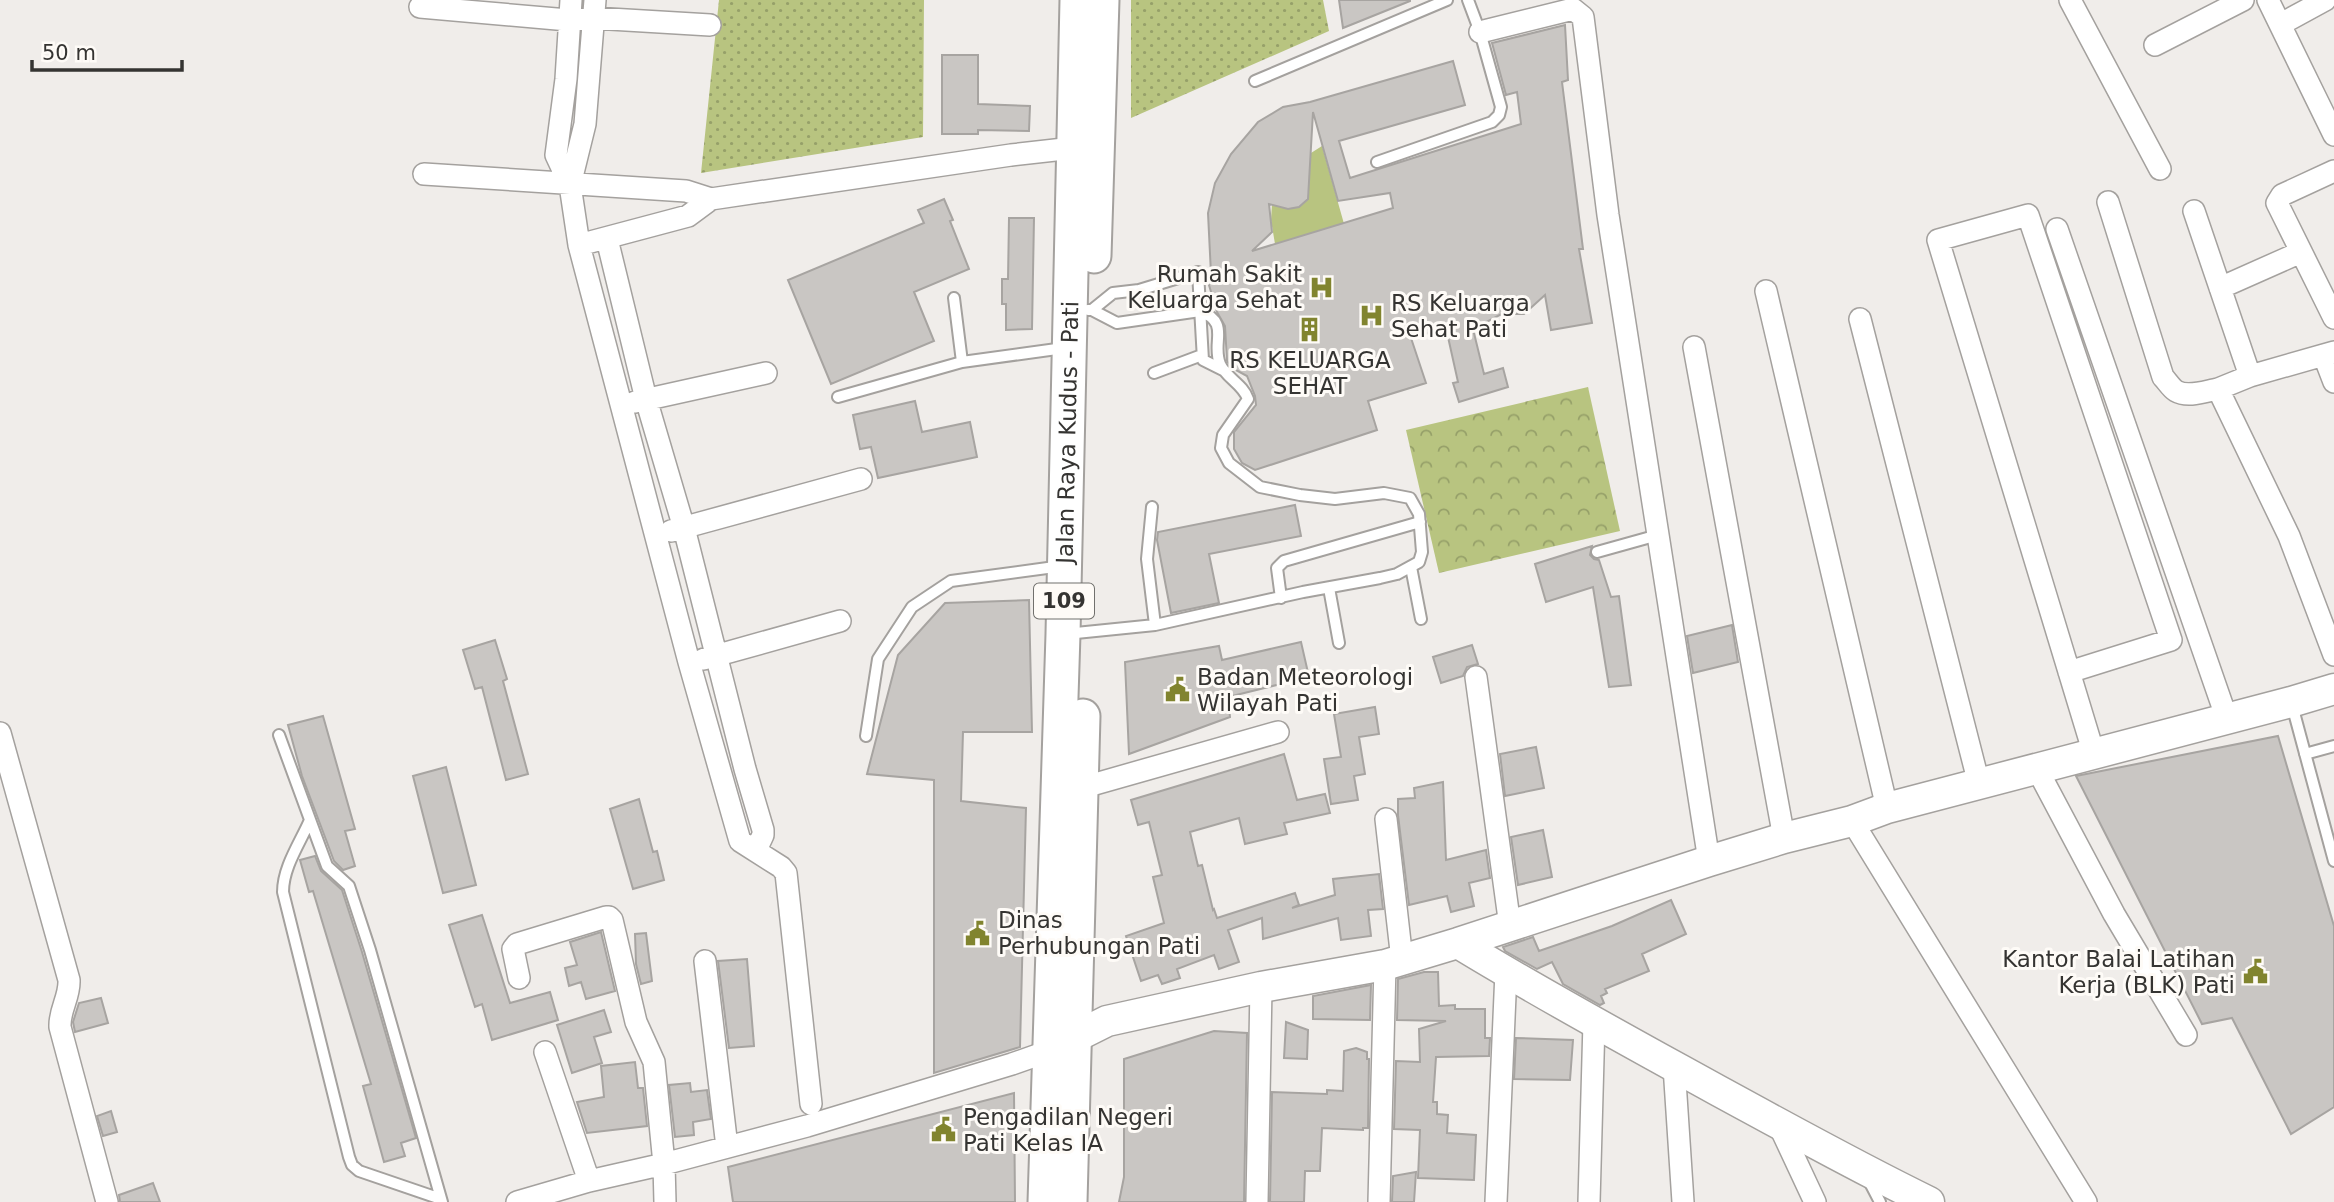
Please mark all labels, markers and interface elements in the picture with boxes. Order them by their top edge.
scale bar [32,28,182,72]
text: 50 m [42,41,96,65]
place label: Rumah Sakit Keluarga Sehat [1127,261,1302,313]
hospital icon: Rumah Sakit Keluarga Sehat [1308,273,1336,301]
place label: RS Keluarga Sehat Pati [1391,290,1530,342]
street label: Jalan Raya Kudus - Pati [1052,301,1083,566]
hospital icon: RS Keluarga Sehat Pati [1357,302,1385,330]
building icon: RS KELUARGA SEHAT [1296,316,1324,344]
place label: RS KELUARGA SEHAT [1229,347,1391,399]
road number: 109 [1034,584,1094,618]
place label: Badan Meteorologi Wilayah Pati [1197,664,1413,716]
public building icon: Badan Meteorologi Wilayah Pati [1163,676,1191,704]
place label: Dinas Perhubungan Pati [998,907,1200,959]
public building icon: Dinas Perhubungan Pati [964,919,992,947]
place label: Kantor Balai Latihan Kerja (BLK) Pati [2002,946,2235,998]
public building icon: Kantor Balai Latihan Kerja (BLK) Pati [2241,958,2269,986]
place label: Pengadilan Negeri Pati Kelas IA [963,1104,1173,1156]
public building icon: Pengadilan Negeri Pati Kelas IA [929,1116,957,1144]

